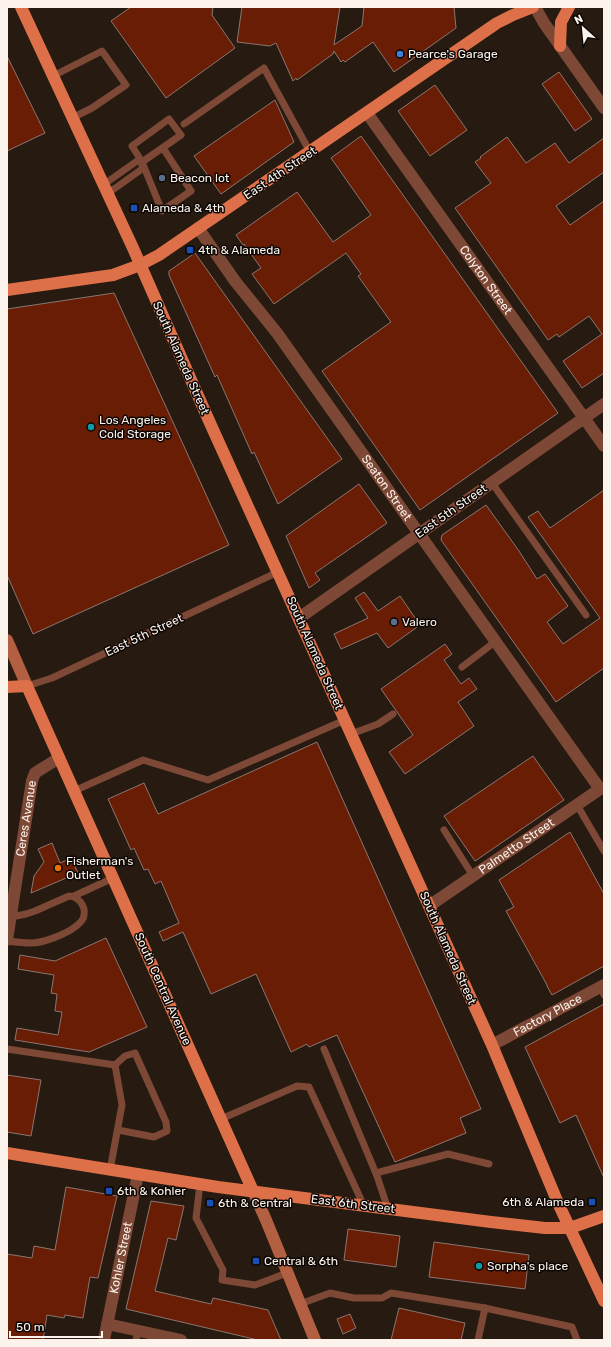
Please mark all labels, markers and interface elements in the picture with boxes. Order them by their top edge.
north arrow [563,8,603,48]
text: N [572,12,585,27]
place label: Pearce's Garage [408,47,498,61]
marker: Pearce's Garage [395,49,405,59]
street label: East 4th Street [241,143,319,202]
place label: Beacon lot [170,171,230,185]
marker: Beacon lot [157,173,167,183]
place label: Alameda & 4th [142,201,224,215]
marker: Alameda & 4th [129,203,139,213]
place label: 4th & Alameda [198,243,280,257]
street label: Colyton Street [457,243,515,317]
marker: 4th & Alameda [185,245,195,255]
street label: South Alameda Street [150,299,212,417]
place label: Los Angeles Cold Storage [99,413,171,441]
marker: Los Angeles Cold Storage [86,422,96,432]
street label: Seaton Street [358,452,415,524]
street label: East 5th Street [412,481,490,541]
street label: South Alameda Street [284,594,346,712]
street label: East 5th Street [103,611,185,659]
place label: Valero [402,615,437,629]
marker: Valero [389,617,399,627]
street label: Ceres Avenue [13,779,39,857]
street label: Palmetto Street [476,815,557,877]
place label: Fisherman's Outlet [66,854,133,882]
marker: Fisherman's Outlet [53,863,63,873]
street label: South Alameda Street [417,889,479,1007]
street label: South Central Avenue [132,931,194,1048]
street label: Factory Place [511,991,585,1039]
place label: 6th & Kohler [117,1184,186,1198]
marker: 6th & Kohler [104,1186,114,1196]
street label: East 6th Street [310,1192,396,1216]
place label: 6th & Alameda [502,1195,584,1209]
place label: 6th & Central [218,1196,292,1210]
marker: 6th & Alameda [587,1197,597,1207]
marker: 6th & Central [205,1198,215,1208]
street label: Kohler Street [107,1220,135,1295]
place label: Central & 6th [264,1254,338,1268]
marker: Central & 6th [251,1256,261,1266]
place label: Sorpha's place [487,1259,568,1273]
marker: Sorpha's place [474,1261,484,1271]
scale bar [10,1313,102,1339]
text: 50 m [16,1320,44,1334]

